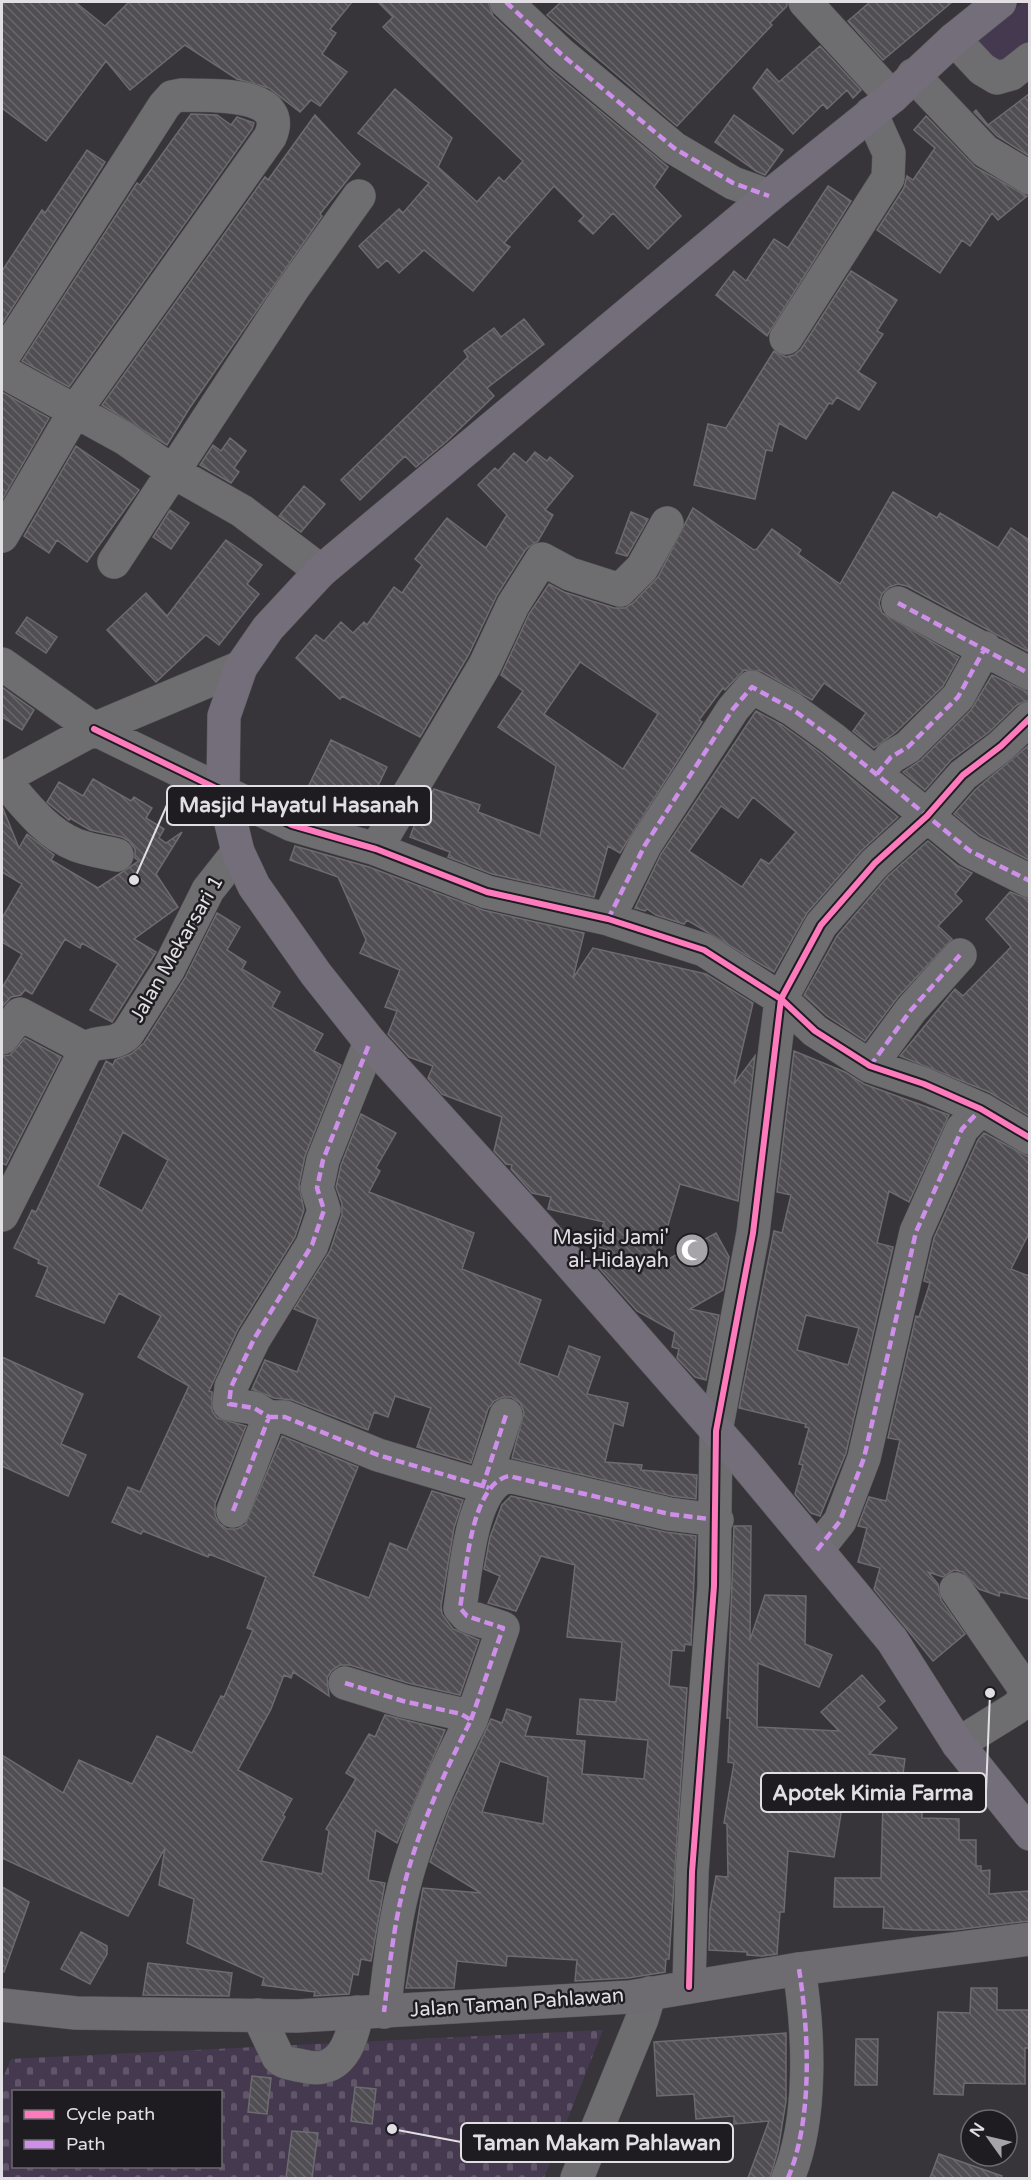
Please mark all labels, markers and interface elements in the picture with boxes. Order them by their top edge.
callout: Masjid Hayatul Hasanah [167,786,431,825]
text: Masjid Hayatul Hasanah [179,793,419,818]
street label: Jalan Mekarsari 1 [125,871,229,1027]
place label: Masjid Jami' al-Hidayah [553,1226,669,1273]
mosque icon: Masjid Jami' al-Hidayah [674,1232,710,1268]
callout: Apotek Kimia Farma [761,1773,986,1812]
text: Apotek Kimia Farma [772,1781,974,1806]
street label: Jalan Taman Pahlawan [409,1984,625,2022]
legend [12,2090,222,2168]
text: Cycle path [66,2103,155,2125]
north arrow [959,2108,1019,2168]
text: N [966,2119,989,2141]
callout: Taman Makam Pahlawan [461,2123,733,2162]
text: Taman Makam Pahlawan [472,2131,721,2156]
text: Path [66,2133,105,2155]

